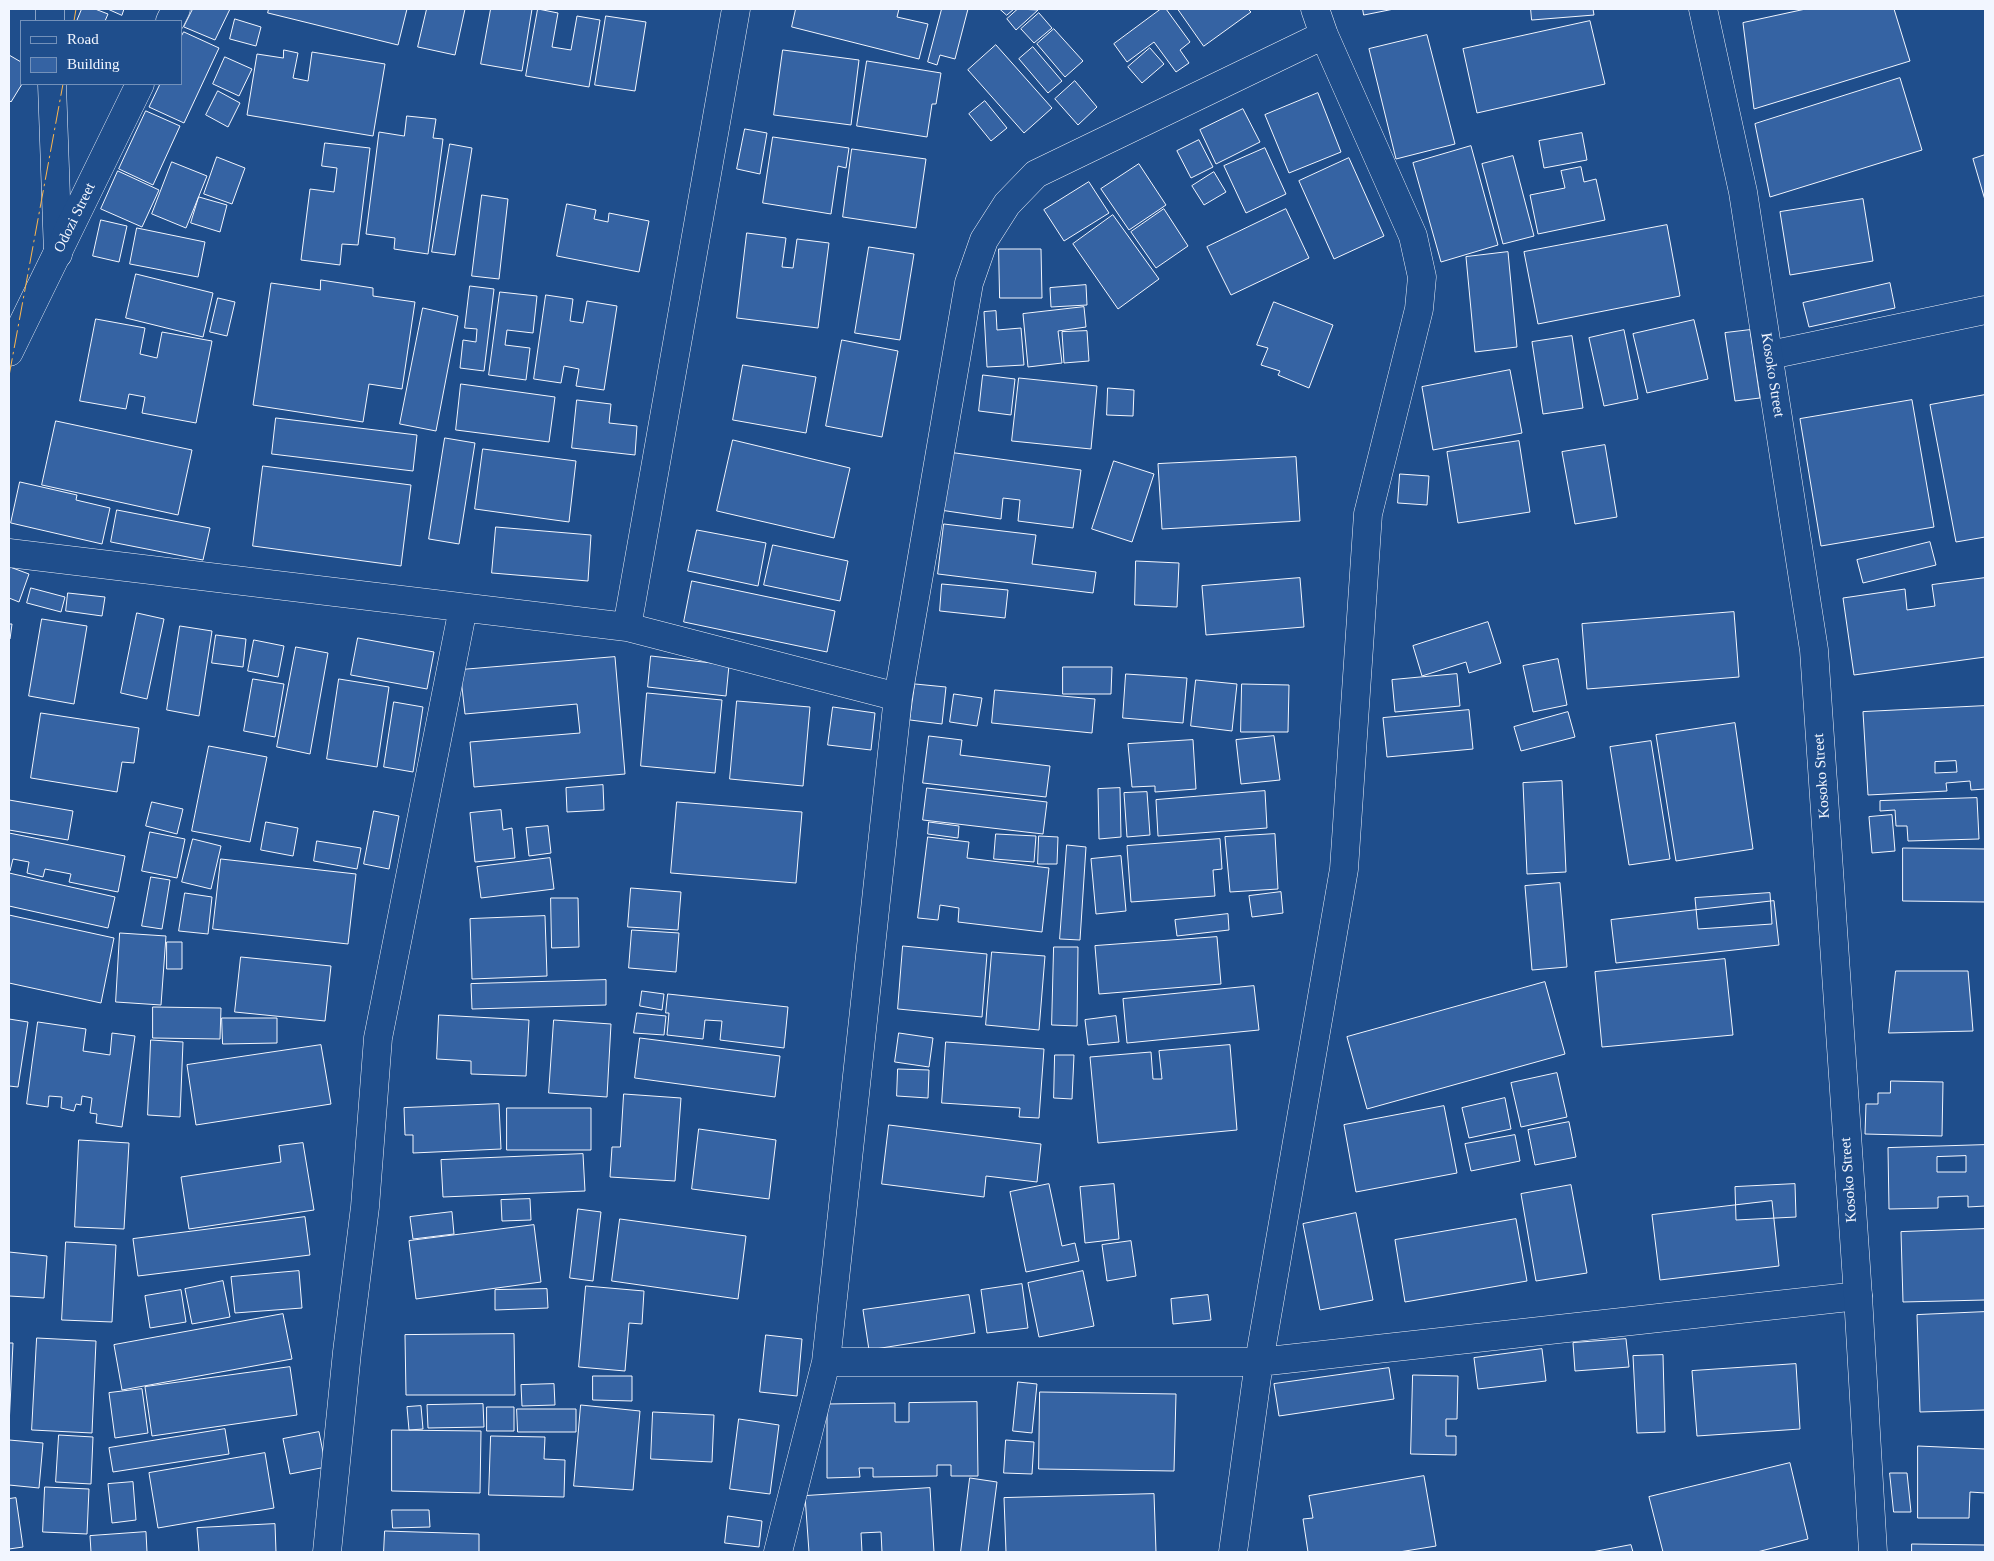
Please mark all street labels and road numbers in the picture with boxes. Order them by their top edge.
street label: Odozi Street [50,180,100,256]
street label: Kosoko Street [1756,331,1788,419]
street label: Kosoko Street [1810,733,1834,819]
street label: Kosoko Street [1837,1137,1861,1223]

